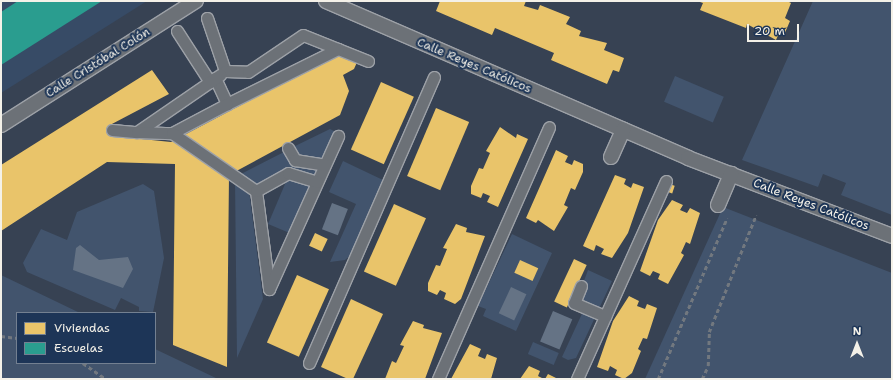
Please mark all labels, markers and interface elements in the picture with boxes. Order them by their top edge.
scale bar [749,16,801,42]
text: 20 m [754,23,785,39]
street label: Calle Cristóbal Colón [43,25,153,101]
street label: Calle Reyes Católicos [415,35,533,97]
street label: Calle Reyes Católicos [751,176,871,234]
legend [16,312,156,364]
text: Viviendas [54,320,110,336]
north arrow [837,324,877,364]
text: N [853,324,861,339]
text: Escuelas [54,340,103,356]

